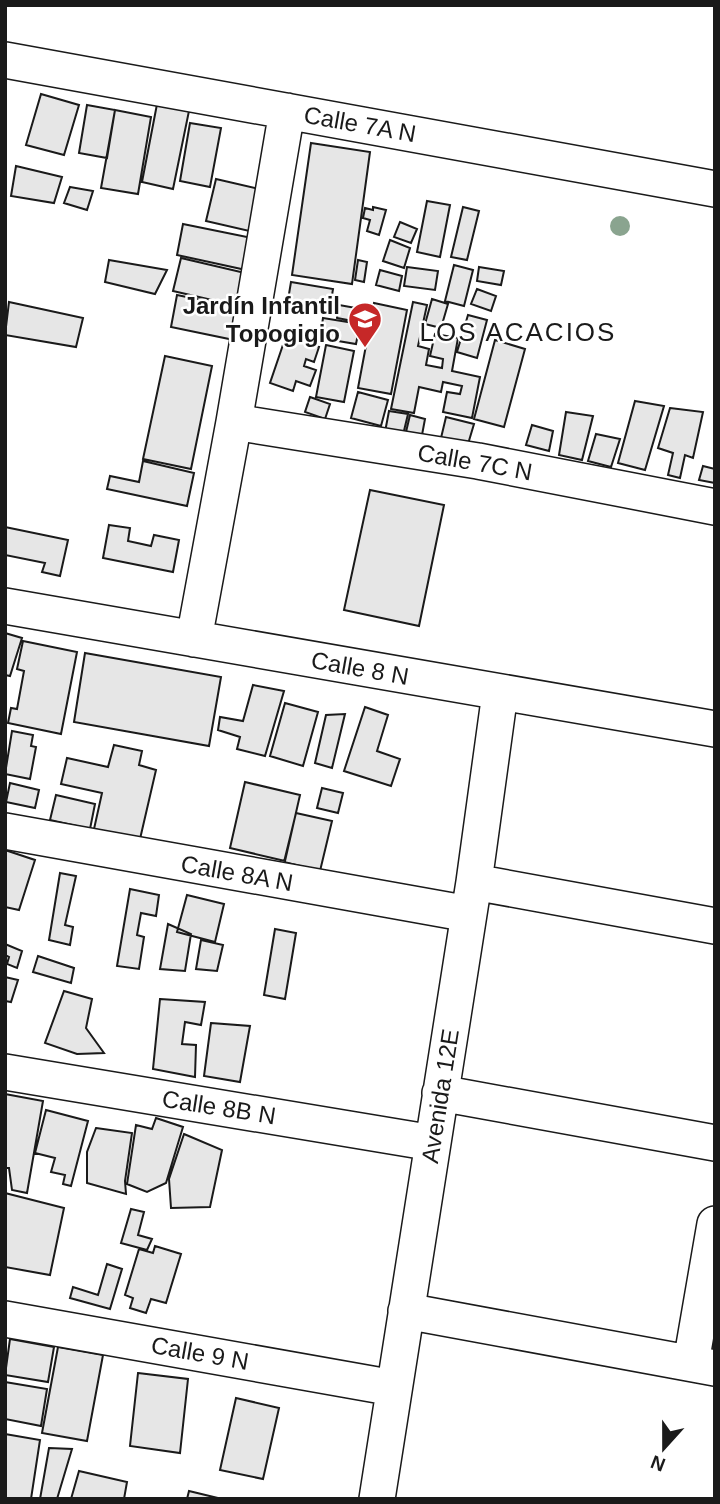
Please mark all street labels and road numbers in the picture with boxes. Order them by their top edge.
street label: Calle 7A N [302,101,418,147]
street label: Calle 7C N [416,439,534,485]
street label: Calle 8 N [309,646,411,690]
street label: Calle 8A N [179,850,295,896]
street label: Avenida 12E [416,1027,464,1165]
street label: Calle 8B N [160,1085,278,1129]
street label: Calle 9 N [149,1331,251,1375]

